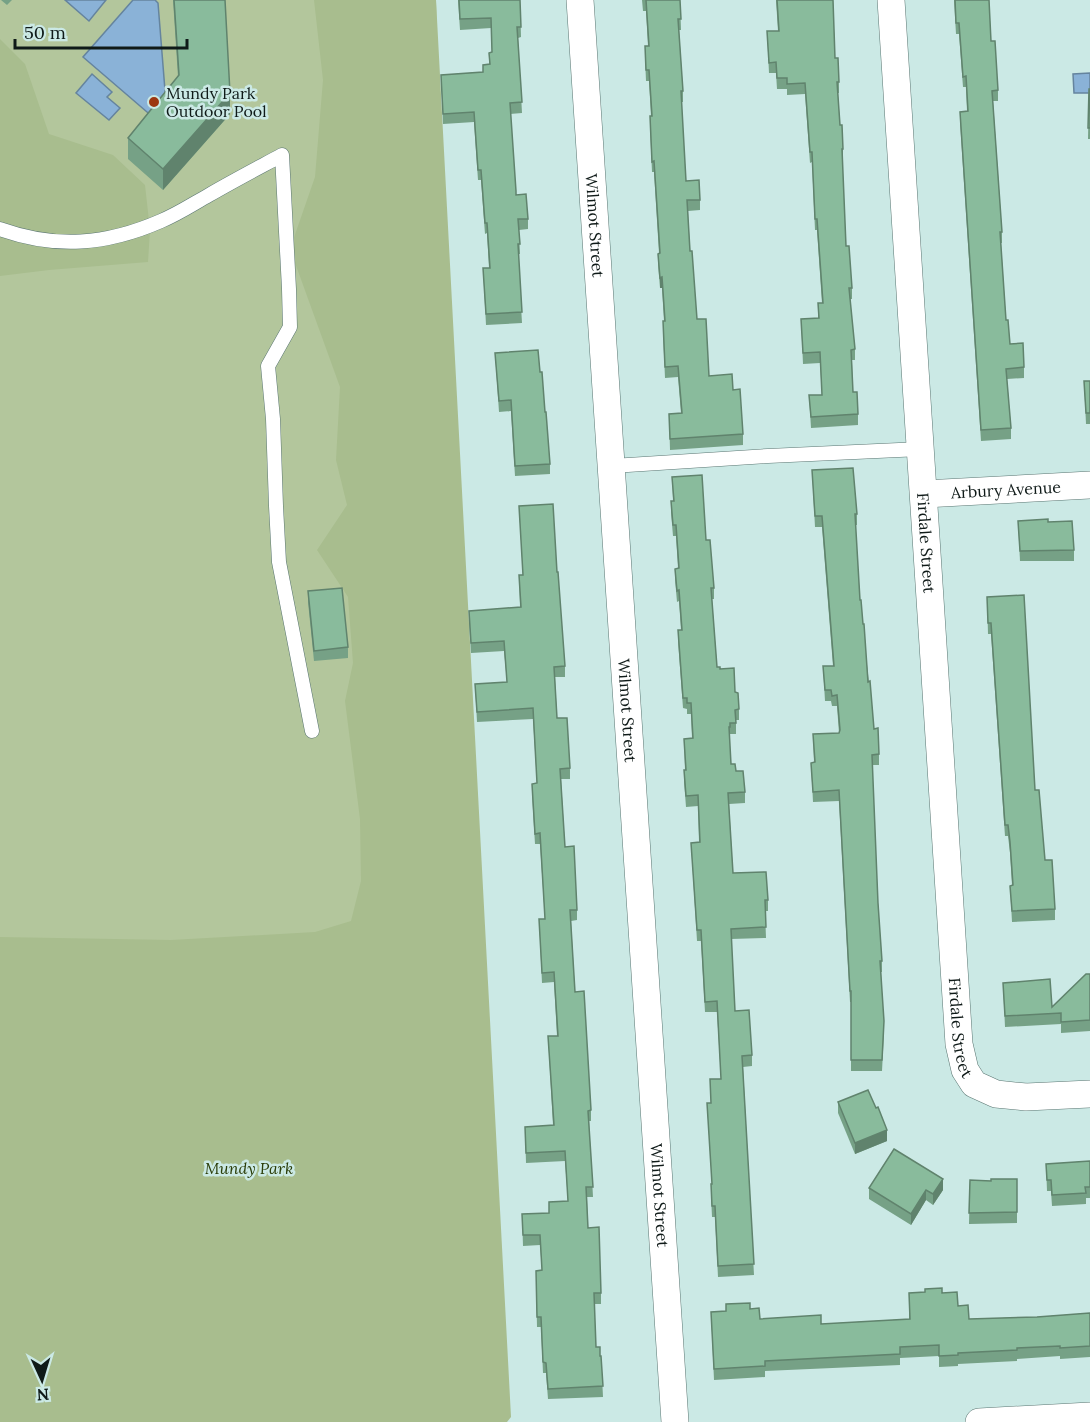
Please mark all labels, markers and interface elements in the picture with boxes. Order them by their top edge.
scale bar [15,12,188,50]
text: 50 m [24,21,66,44]
place label: Mundy Park Outdoor Pool [166,83,266,121]
marker: Mundy Park Outdoor Pool [147,95,161,109]
street label: Wilmot Street [582,173,609,279]
street label: Arbury Avenue [949,477,1062,503]
street label: Firdale Street [913,492,940,594]
street label: Wilmot Street [614,658,641,764]
street label: Firdale Street [945,977,978,1082]
street label: Wilmot Street [646,1143,673,1249]
park label: Mundy Park [205,1158,293,1178]
north arrow [12,1350,72,1410]
text: N [36,1385,50,1405]

